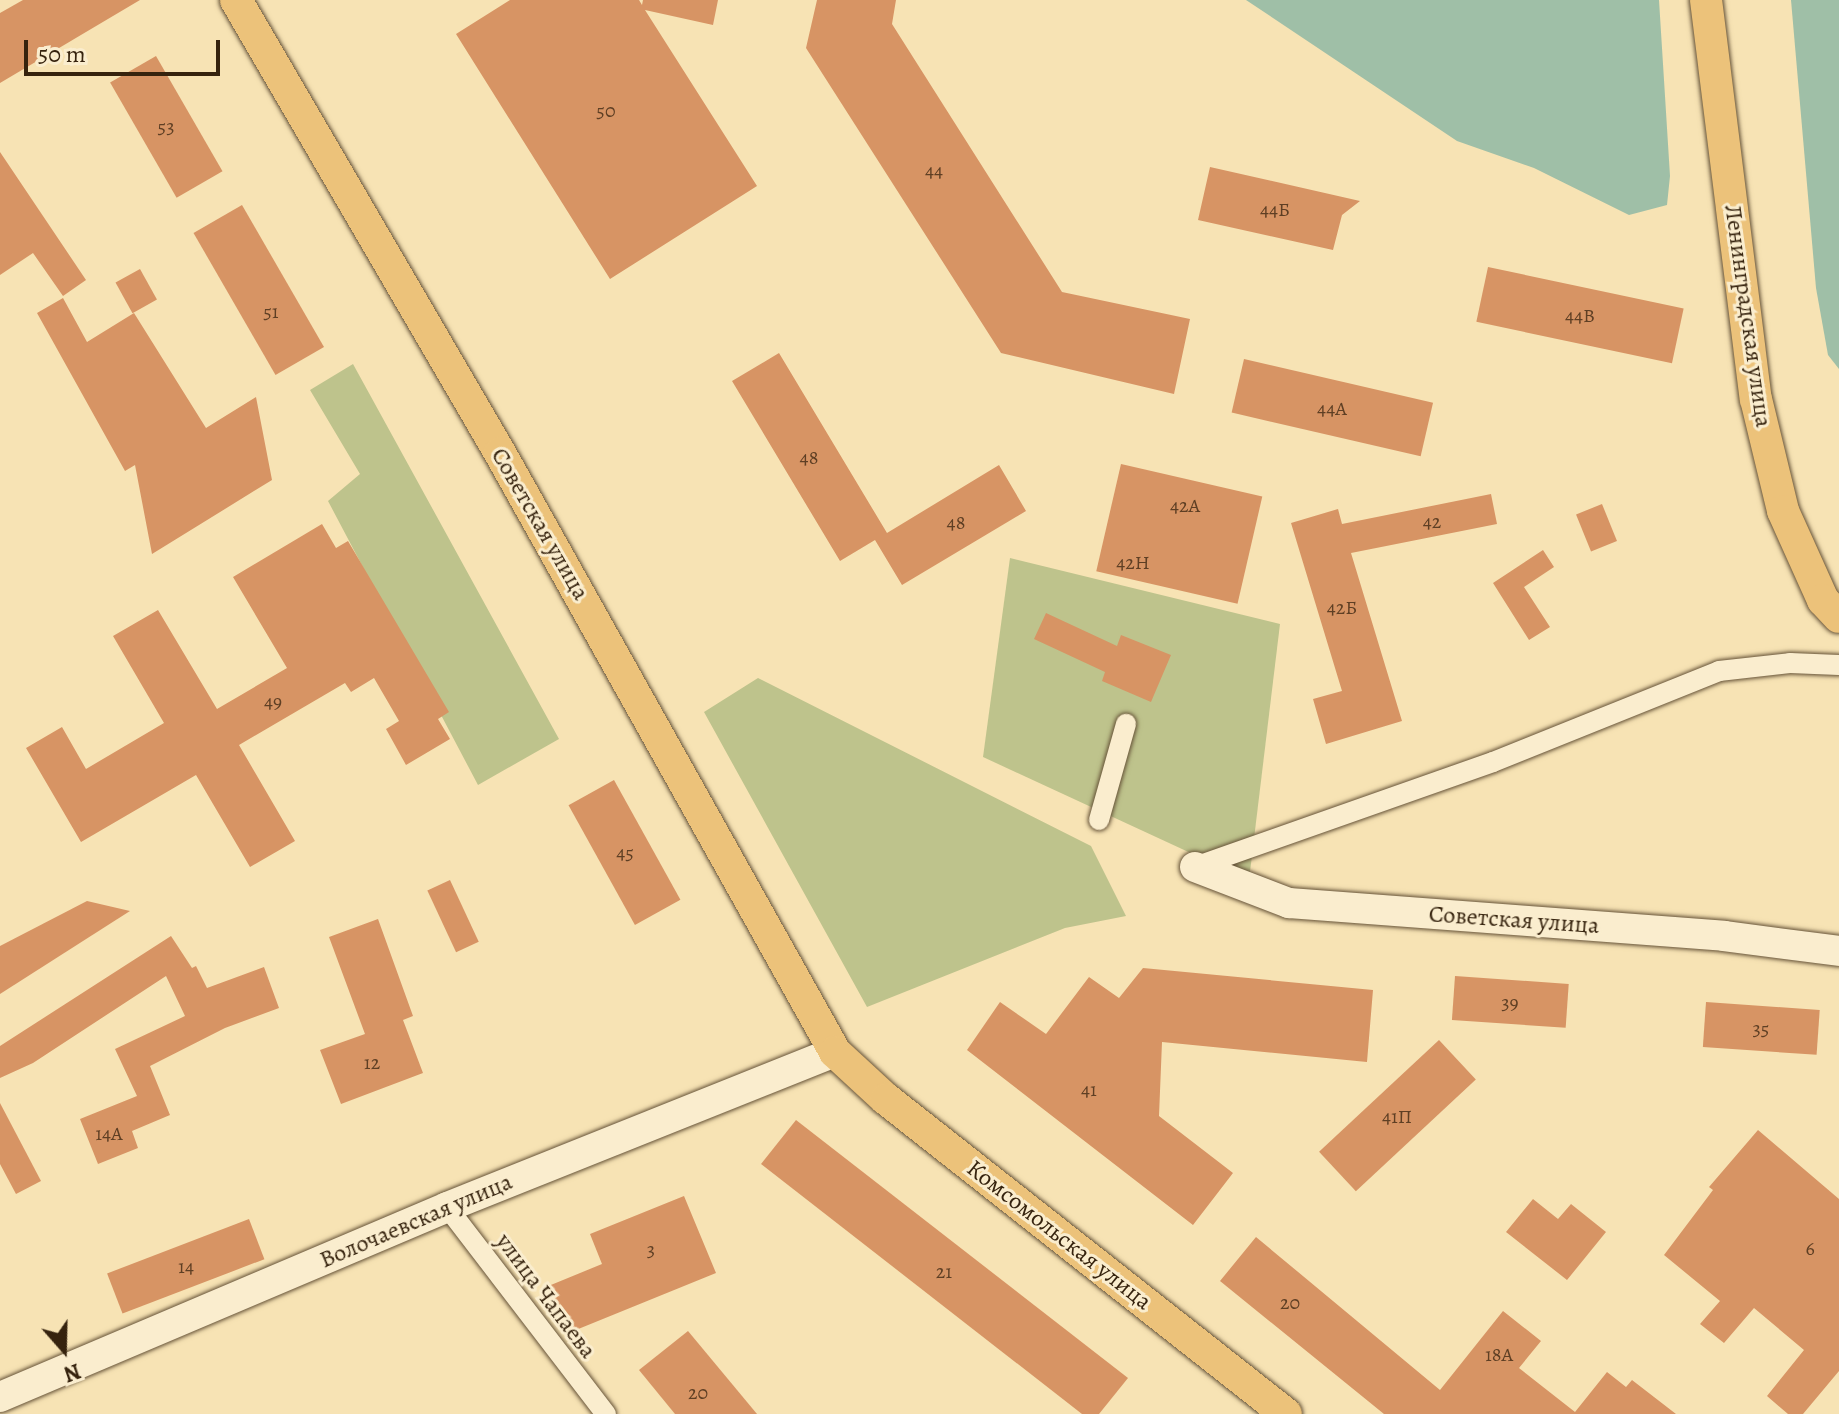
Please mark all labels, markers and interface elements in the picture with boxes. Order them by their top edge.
scale bar [28,24,224,74]
text: 50 m [38,38,86,70]
house number: 50 [596,98,616,122]
house number: 53 [158,114,174,138]
house number: 44 [925,158,943,182]
house number: 44Б [1260,197,1290,221]
street label: Ленинградская улица [1718,203,1778,429]
house number: 51 [263,299,279,323]
house number: 44В [1565,303,1595,327]
house number: 44А [1317,396,1347,420]
street label: Советская улица [485,443,595,605]
house number: 48 [800,445,818,469]
house number: 42А [1170,493,1200,517]
house number: 42 [1423,509,1441,533]
house number: 48 [947,510,965,534]
house number: 42Н [1116,550,1150,574]
house number: 42Б [1327,595,1357,619]
house number: 49 [264,689,282,713]
house number: 45 [616,840,634,864]
street label: Советская улица [1428,900,1600,940]
house number: 39 [1501,990,1519,1014]
house number: 35 [1753,1016,1769,1040]
house number: 12 [364,1050,380,1074]
house number: 41 [1081,1077,1097,1101]
house number: 41П [1382,1104,1412,1128]
house number: 14А [95,1121,123,1145]
street label: Комсомольская улица [961,1154,1157,1316]
street label: Волочаевская улица [315,1167,517,1275]
street label: улица Чапаева [490,1228,602,1364]
house number: 6 [1805,1236,1815,1260]
house number: 3 [647,1237,655,1261]
house number: 14 [178,1254,194,1278]
house number: 21 [936,1259,952,1283]
house number: 20 [1280,1290,1300,1314]
north arrow [24,1310,104,1390]
house number: 18А [1485,1342,1513,1366]
text: N [60,1356,85,1389]
house number: 20 [688,1380,708,1404]

